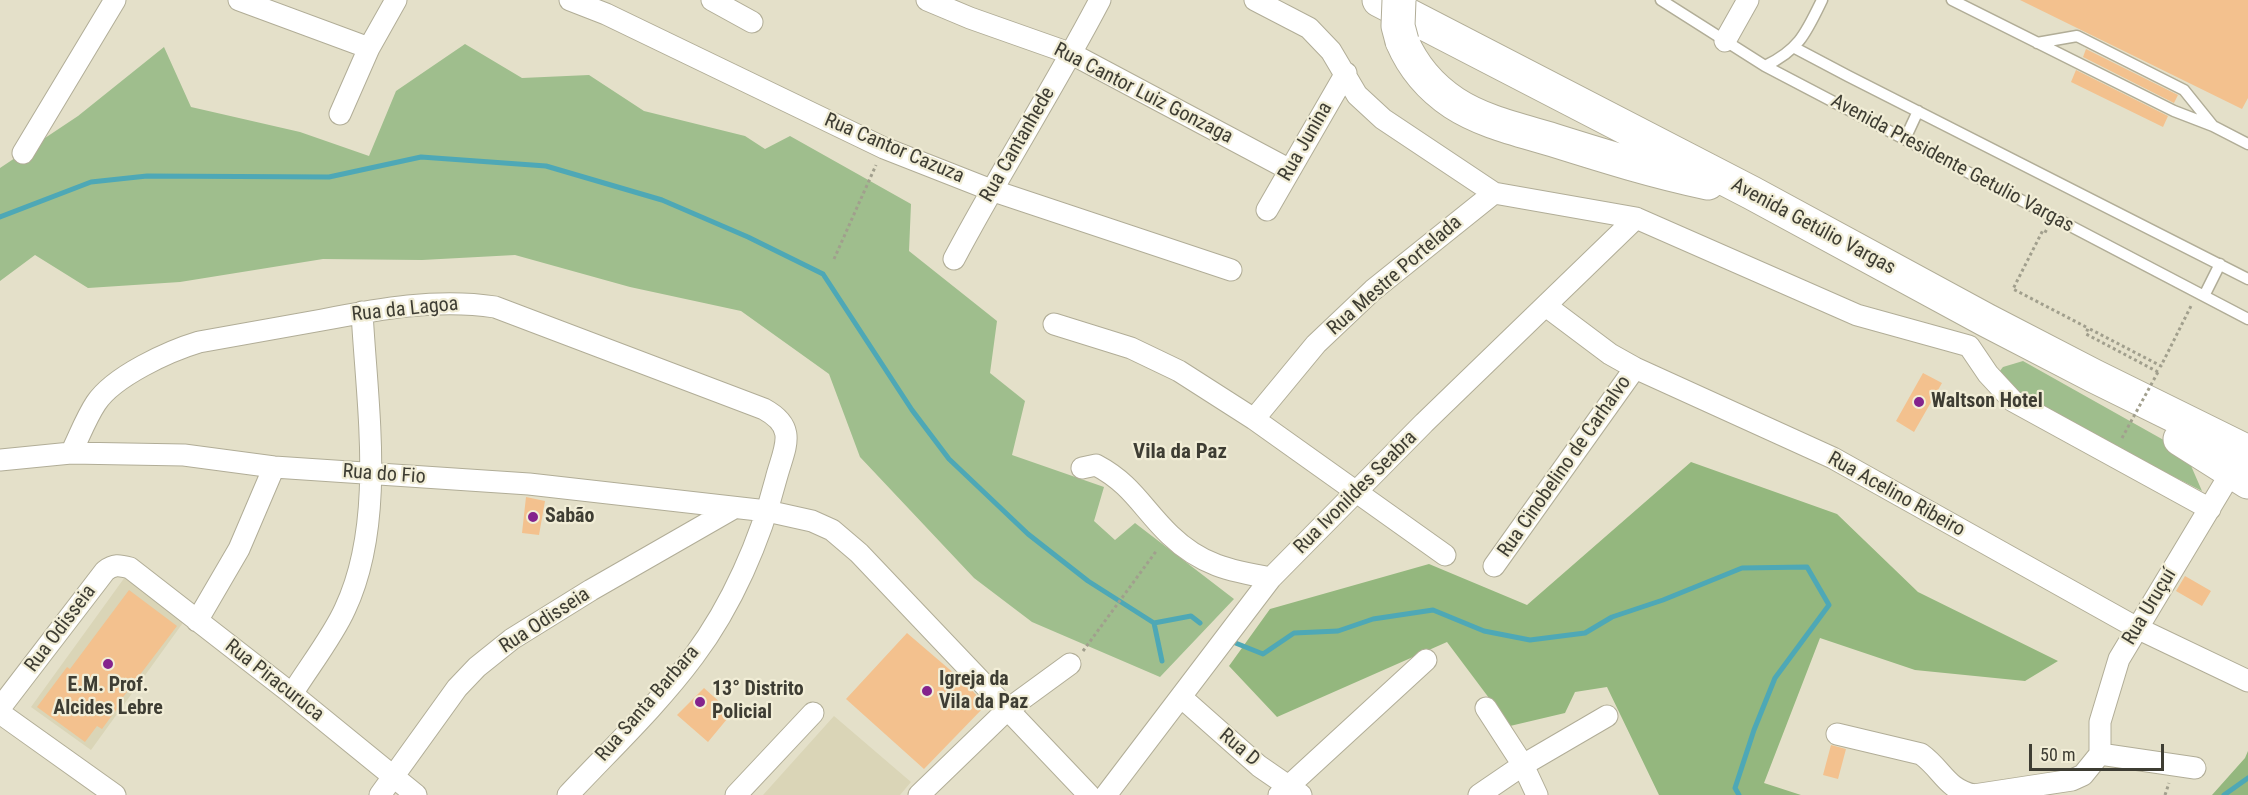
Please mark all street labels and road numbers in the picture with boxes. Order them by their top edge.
street label: Rua Cantor Luiz Gonzaga [1050,38,1236,150]
street label: Rua Cantanhede [975,83,1061,207]
street label: Avenida Presidente Getulio Vargas [1826,90,2078,238]
street label: Rua Junina [1274,98,1338,186]
street label: Rua Cantor Cazuza [821,109,967,189]
street label: Avenida Getúlio Vargas [1727,174,1899,280]
street label: Rua Mestre Portelada [1323,211,1467,341]
street label: Rua da Lagoa [350,292,460,328]
street label: Rua Cinobelino de Carhalvo [1493,372,1637,562]
street label: Rua Ivonildes Seabra [1289,426,1423,560]
street label: Rua Acelino Ribeiro [1823,447,1969,543]
street label: Rua do Fio [342,460,426,490]
street label: Rua Uruçuí [2118,564,2182,650]
street label: Rua Odisseia [20,581,102,677]
street label: Rua Odisseia [495,583,595,659]
street label: Rua Piracuruca [220,635,328,727]
street label: Rua Santa Barbara [591,641,705,767]
street label: Rua D [1214,724,1264,772]

